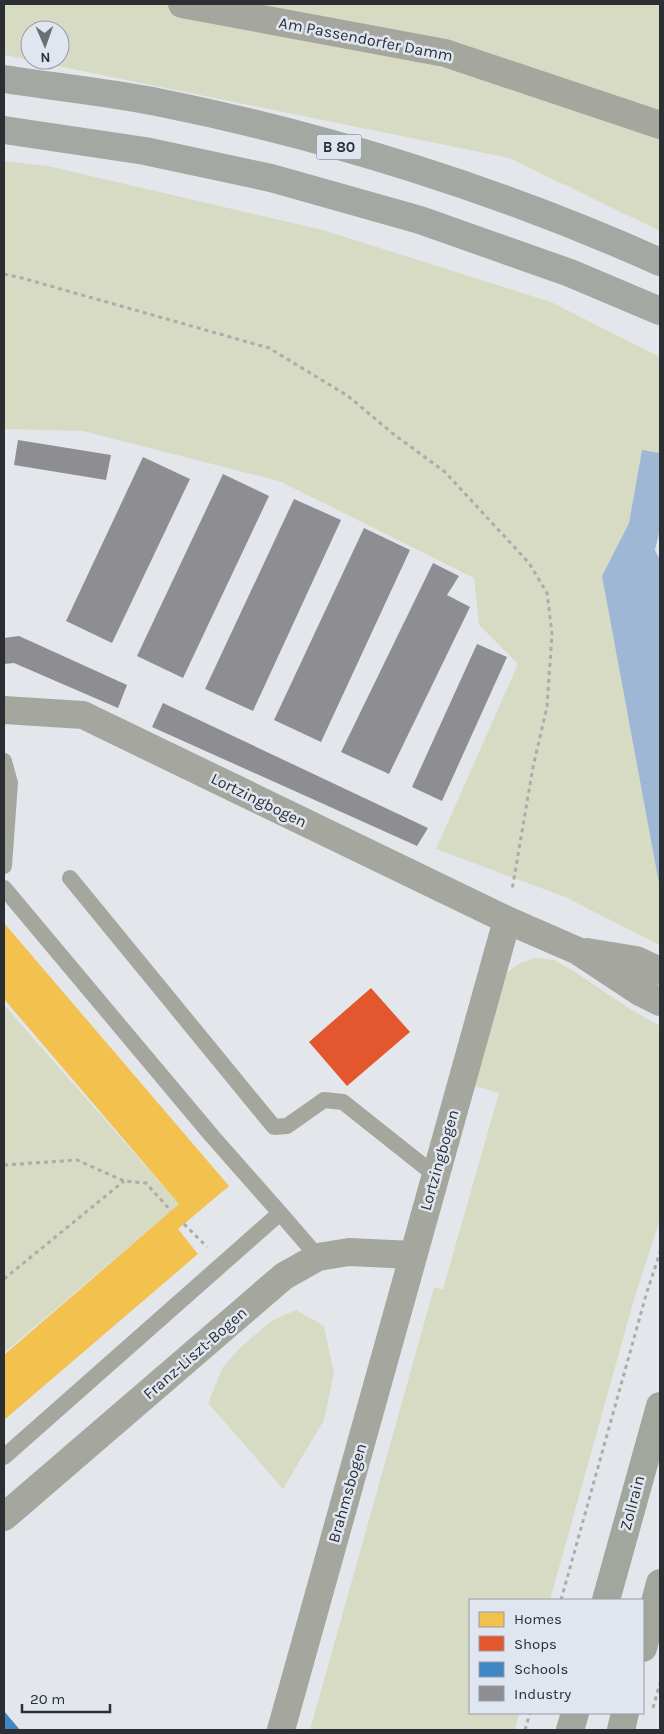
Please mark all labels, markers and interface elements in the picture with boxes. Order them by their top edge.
street label: Am Passendorfer Damm [277,13,455,65]
north arrow [20,20,70,70]
text: N [40,49,51,66]
road number: B 80 [316,134,362,160]
street label: Lortzingbogen [208,769,310,831]
street label: Lortzingbogen [416,1107,462,1213]
street label: Franz-Liszt-Bogen [139,1303,251,1403]
street label: Brahmsbogen [324,1441,370,1545]
street label: Zollrain [616,1473,648,1533]
legend [469,1599,644,1714]
text: Homes [514,1610,562,1628]
text: Shops [514,1635,557,1653]
text: Schools [514,1660,568,1678]
scale bar [22,1682,110,1714]
text: Industry [514,1685,571,1703]
text: 20 m [30,1690,65,1708]

